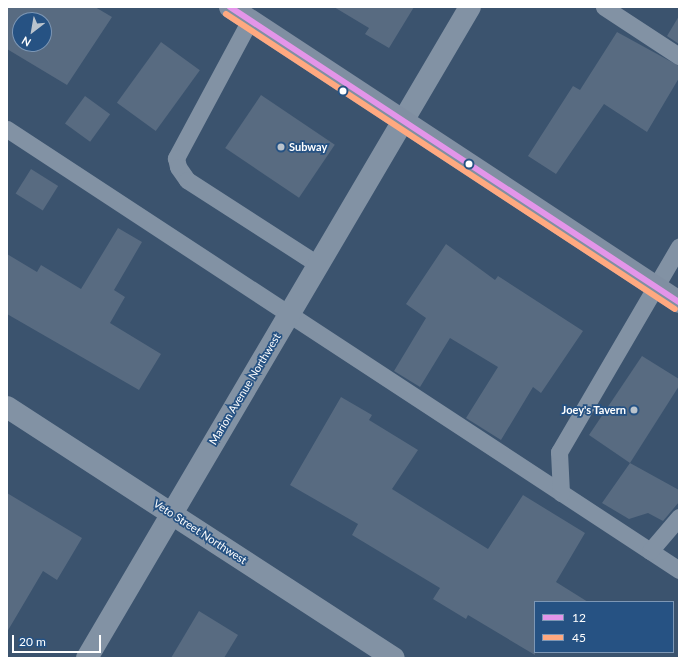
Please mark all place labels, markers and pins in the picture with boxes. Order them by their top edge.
unlabelled marker [338,86,348,96]
place label: Subway [289,140,327,154]
marker: Subway [276,142,286,152]
unlabelled marker [464,159,474,169]
place label: Joey's Tavern [561,403,626,417]
marker: Joey's Tavern [629,405,639,415]

